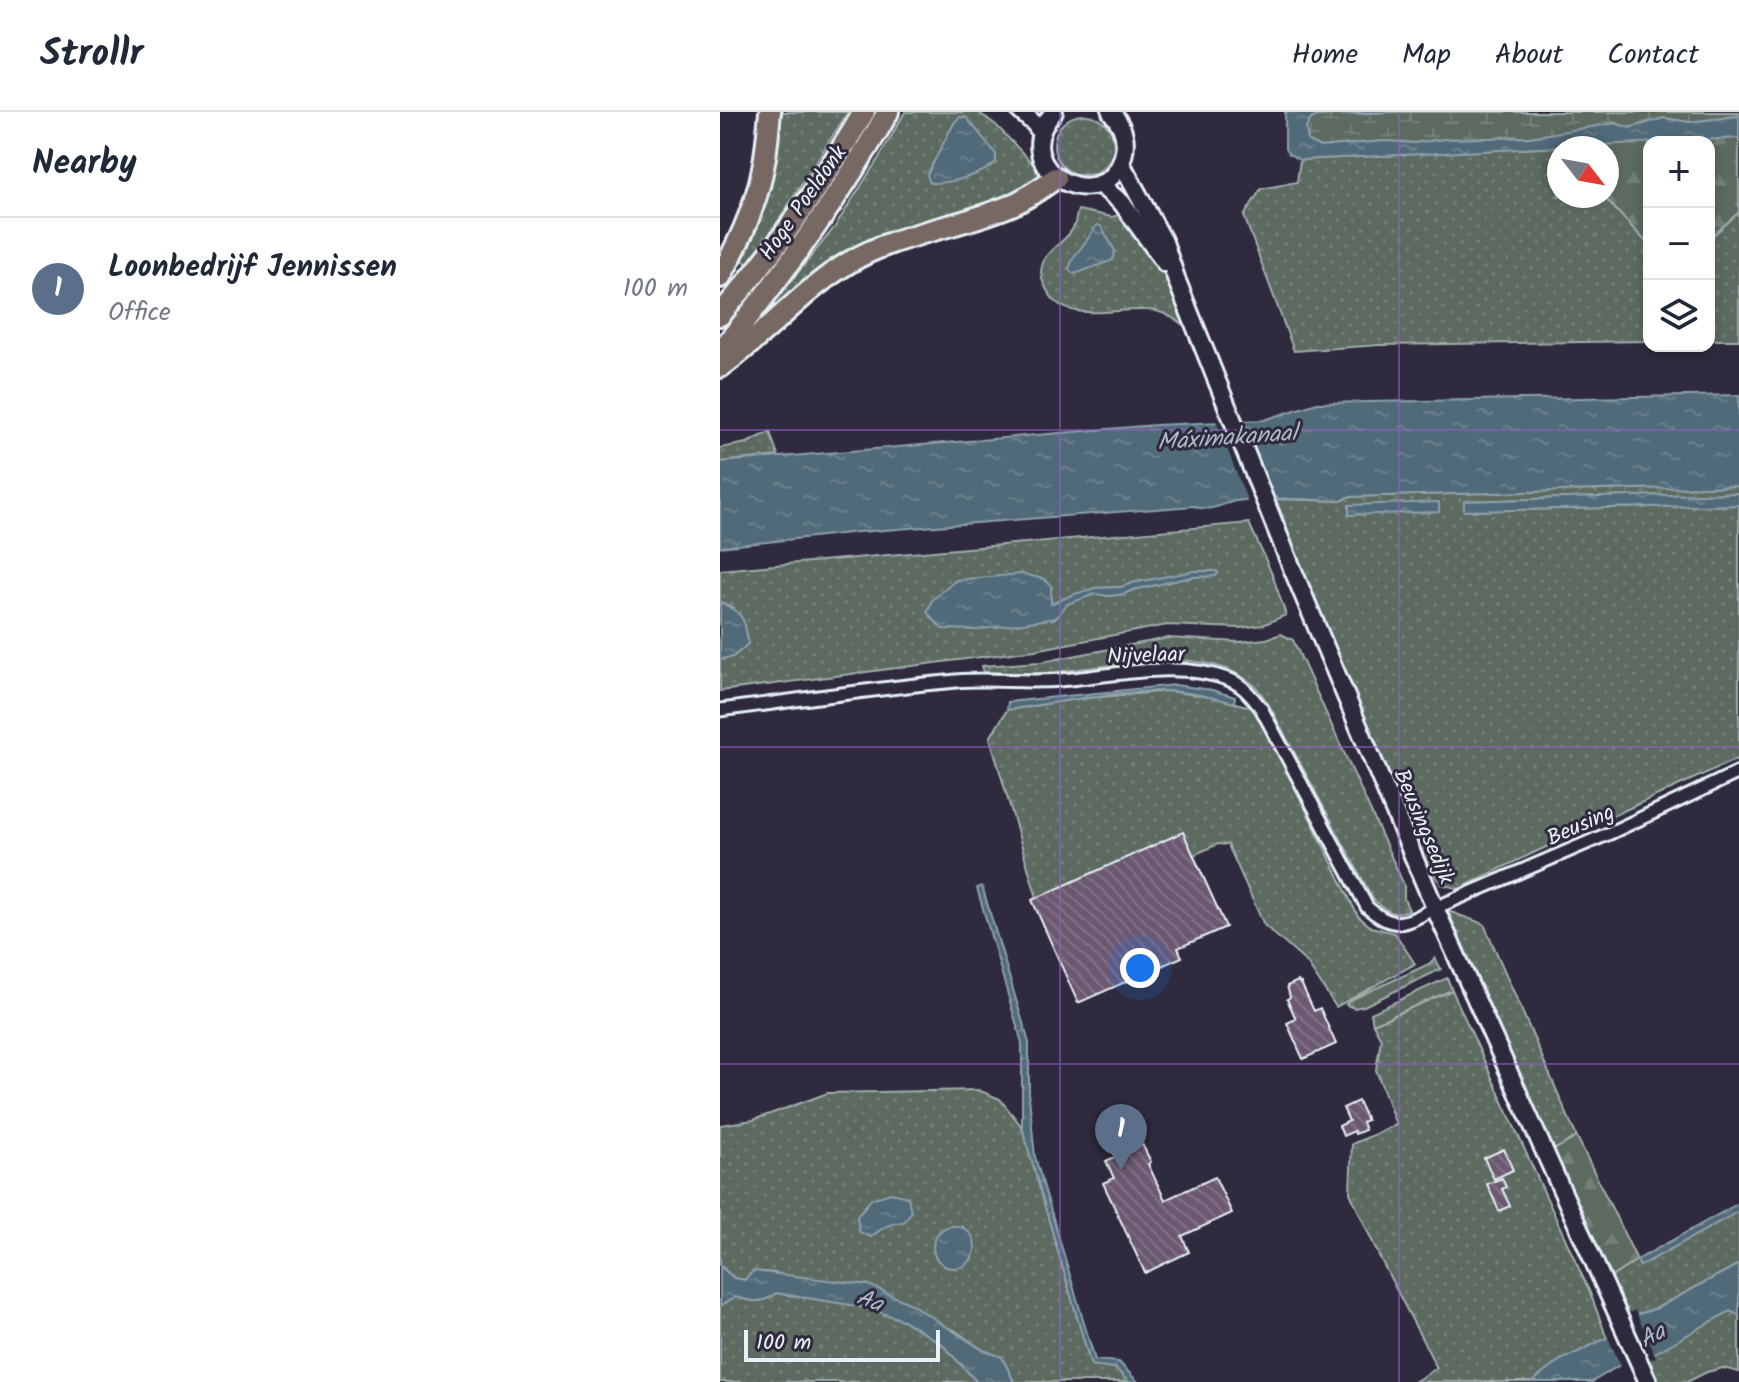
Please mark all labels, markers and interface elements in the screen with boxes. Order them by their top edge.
text: Strollr [40,25,143,85]
text: Home [1292,33,1358,78]
text: Map [1402,33,1451,78]
text: About [1495,33,1563,78]
text: Contact [1607,33,1699,78]
north arrow [1547,136,1619,208]
map controls [1643,136,1715,352]
button: + [1643,136,1715,208]
text: Nearby [32,137,137,191]
street label: Hoge Poeldonk [751,138,857,268]
button: − [1643,208,1715,280]
text: Loonbedrijf Jennissen [108,244,397,292]
text: 1 [54,268,62,310]
text: 100 m [623,268,688,310]
button: layers [1643,280,1715,352]
text: Office [108,292,171,334]
water label: Máximakanaal [1156,414,1303,463]
street label: Nijvelaar [1106,638,1187,675]
street label: Beusingsedijk [1383,764,1463,891]
street label: Beusing [1541,796,1621,857]
your location [1120,948,1160,988]
pin: 1 [1095,1104,1147,1170]
water label: Aa [850,1279,890,1325]
water label: Aa [1632,1312,1675,1360]
scale bar [744,1326,940,1362]
text: 100 m [756,1326,811,1361]

